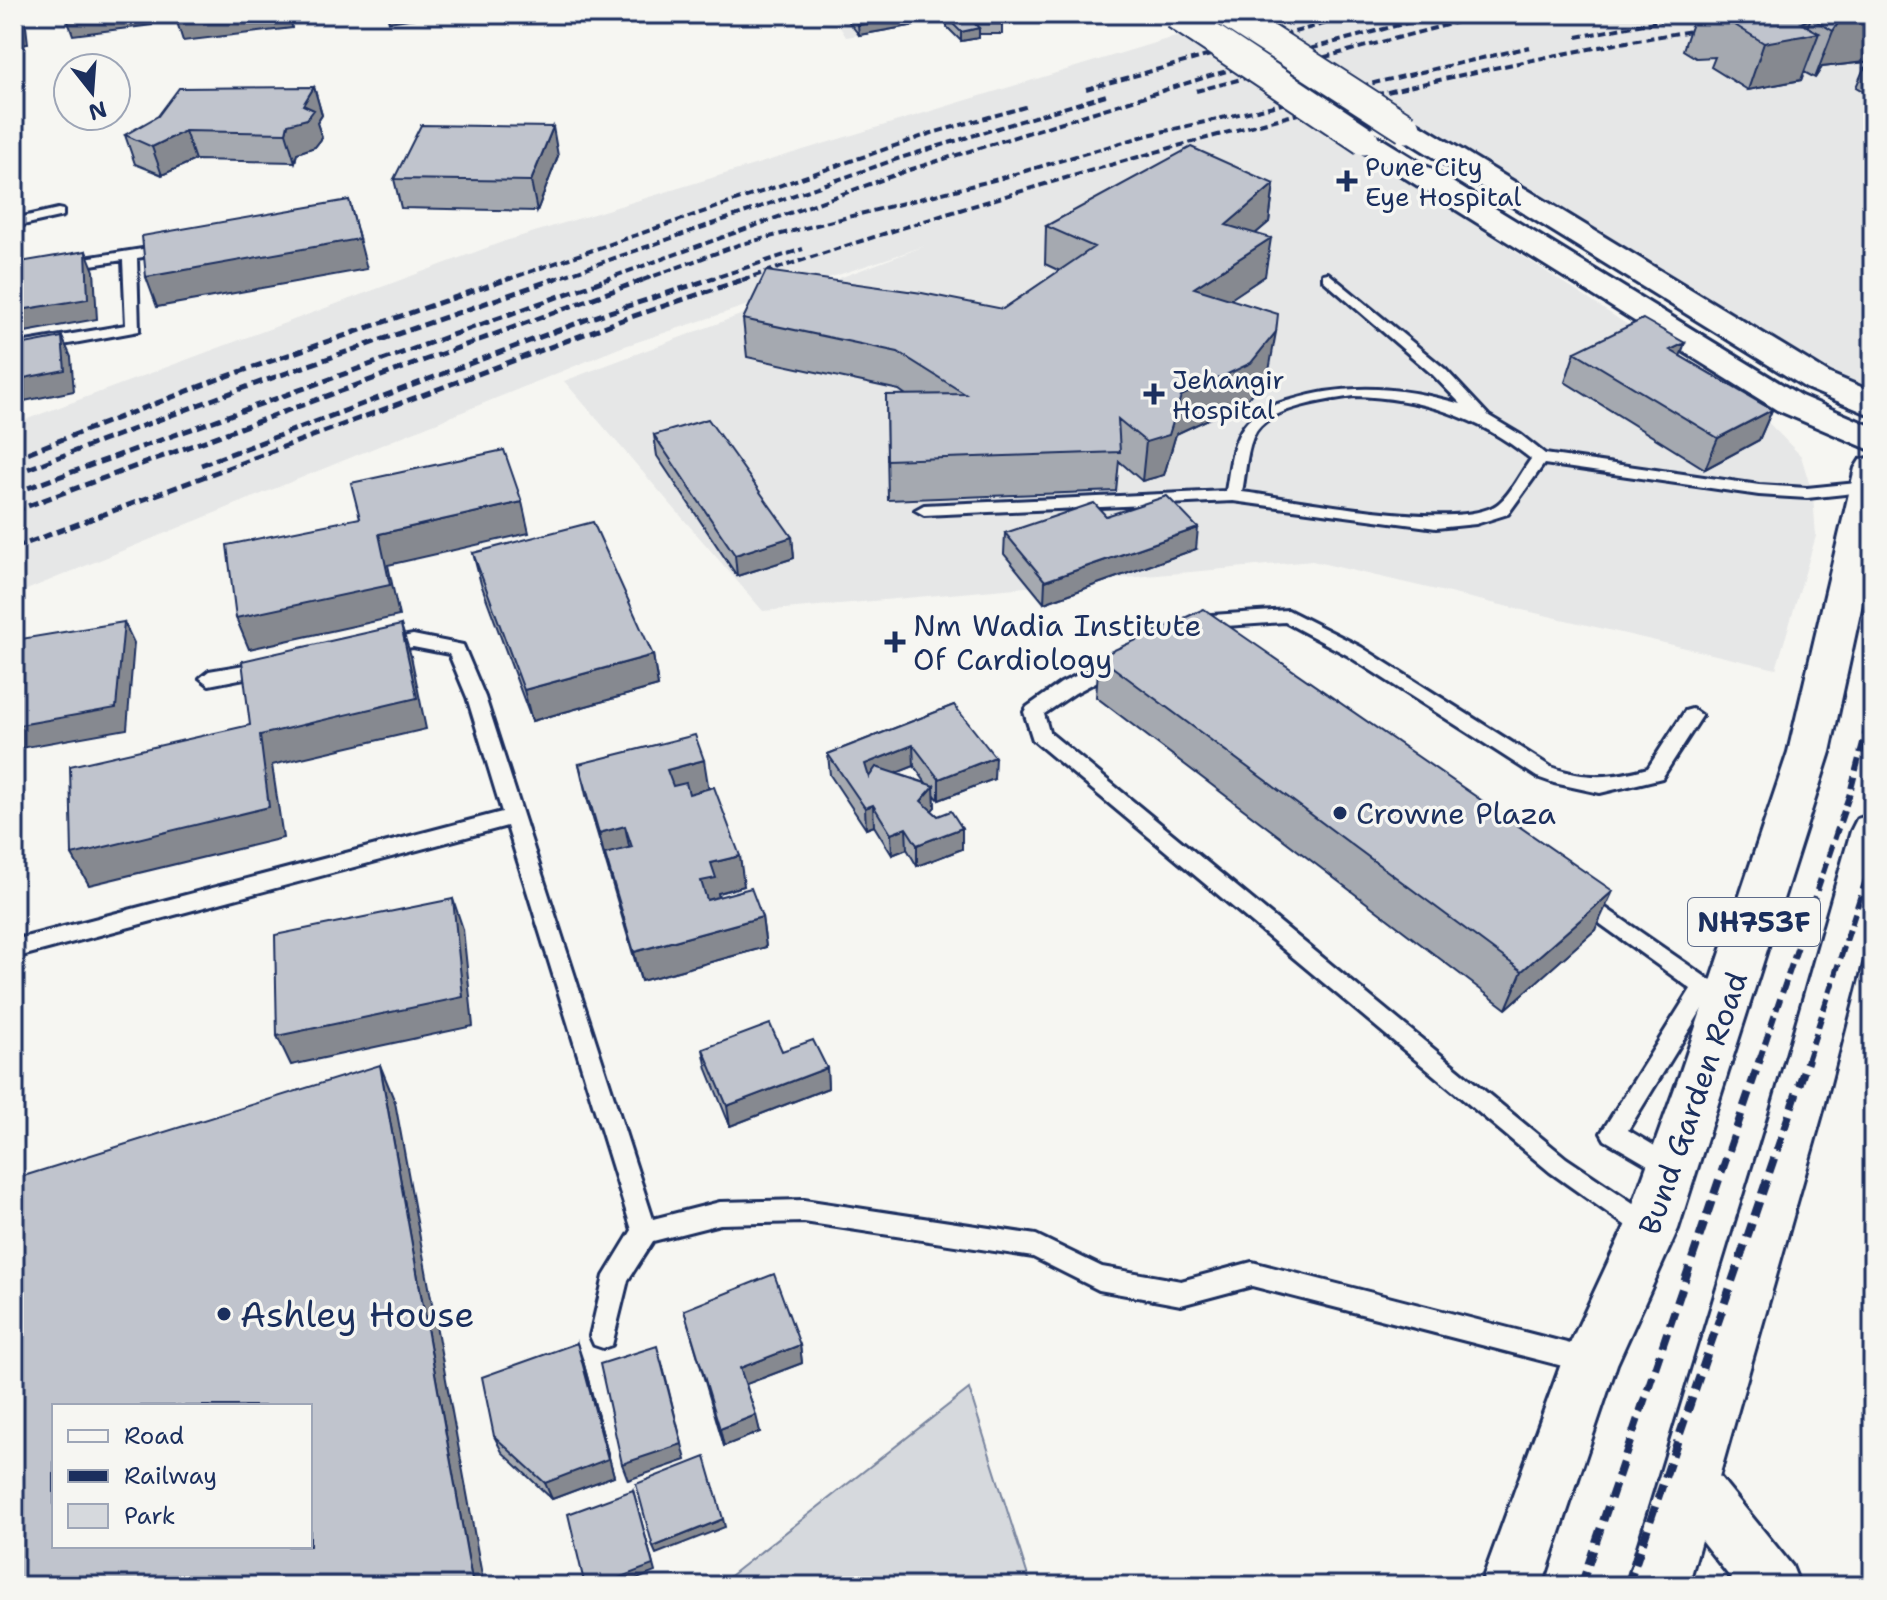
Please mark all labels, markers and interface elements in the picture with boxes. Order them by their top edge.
north arrow [52,52,132,132]
text: N [85,94,110,127]
place label: Pune City Eye Hospital [1365,149,1522,214]
marker: Pune City Eye Hospital [1336,170,1358,192]
place label: Jehangir Hospital [1172,362,1284,427]
marker: Jehangir Hospital [1143,383,1165,405]
place label: Nm Wadia Institute Of Cardiology [913,605,1201,680]
marker: Nm Wadia Institute Of Cardiology [884,631,906,653]
place label: Crowne Plaza [1356,793,1556,834]
marker: Crowne Plaza [1331,804,1349,822]
road number: NH753F [1688,898,1820,946]
street label: Bund Garden Road [1629,966,1757,1240]
place label: Ashley House [240,1290,475,1339]
marker: Ashley House [215,1305,233,1323]
legend [52,1404,312,1548]
text: Road [124,1420,184,1452]
text: Railway [124,1460,217,1492]
text: Park [124,1500,176,1532]

